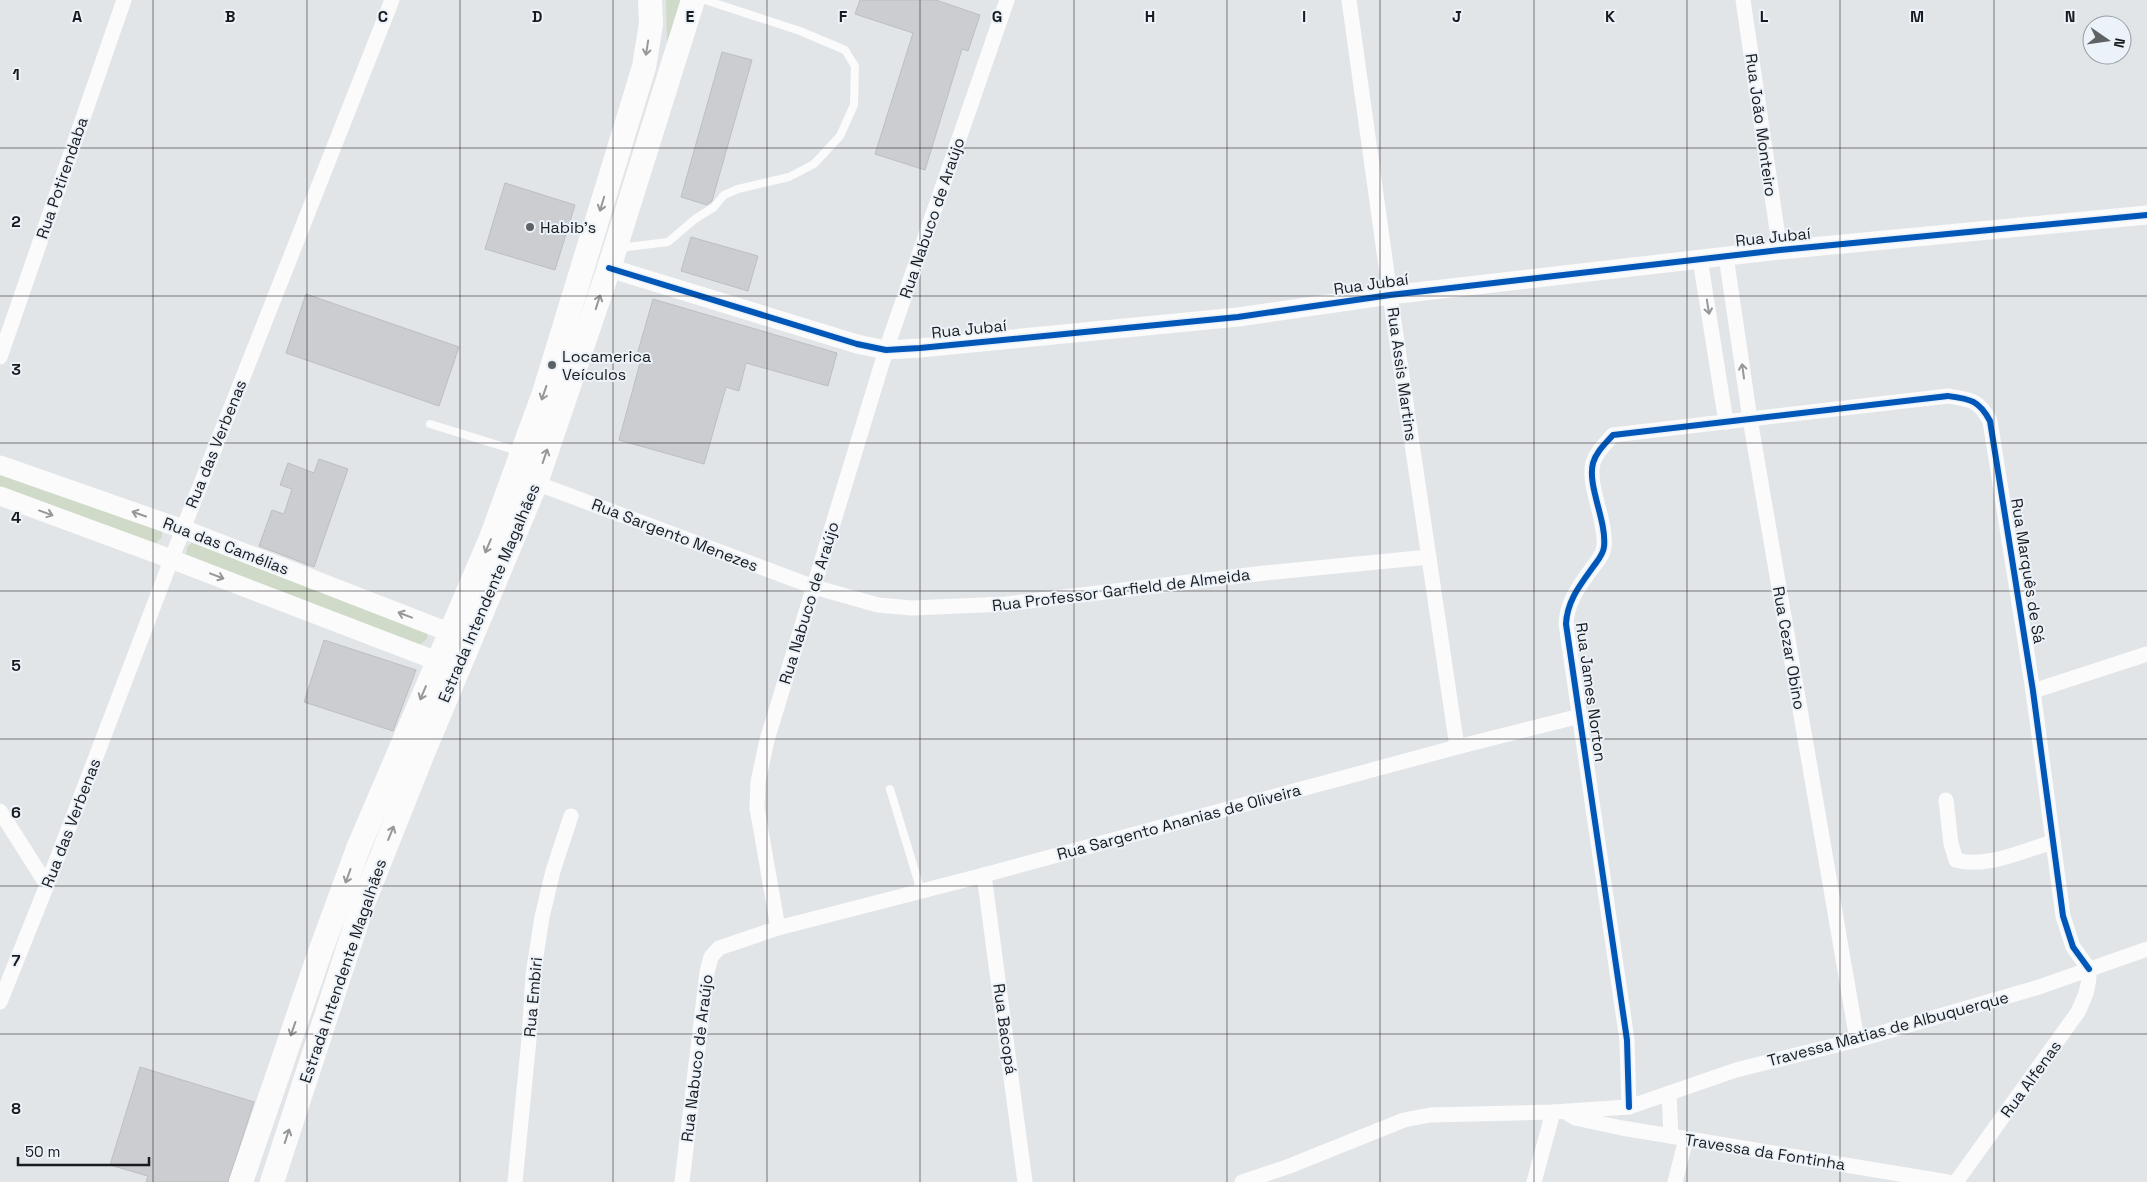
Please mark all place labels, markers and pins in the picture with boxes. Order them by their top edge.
place label: Habib's [540,217,596,238]
marker: Habib's [524,221,536,233]
place label: Locamerica Veículos [562,346,651,385]
marker: Locamerica Veículos [546,359,558,371]

